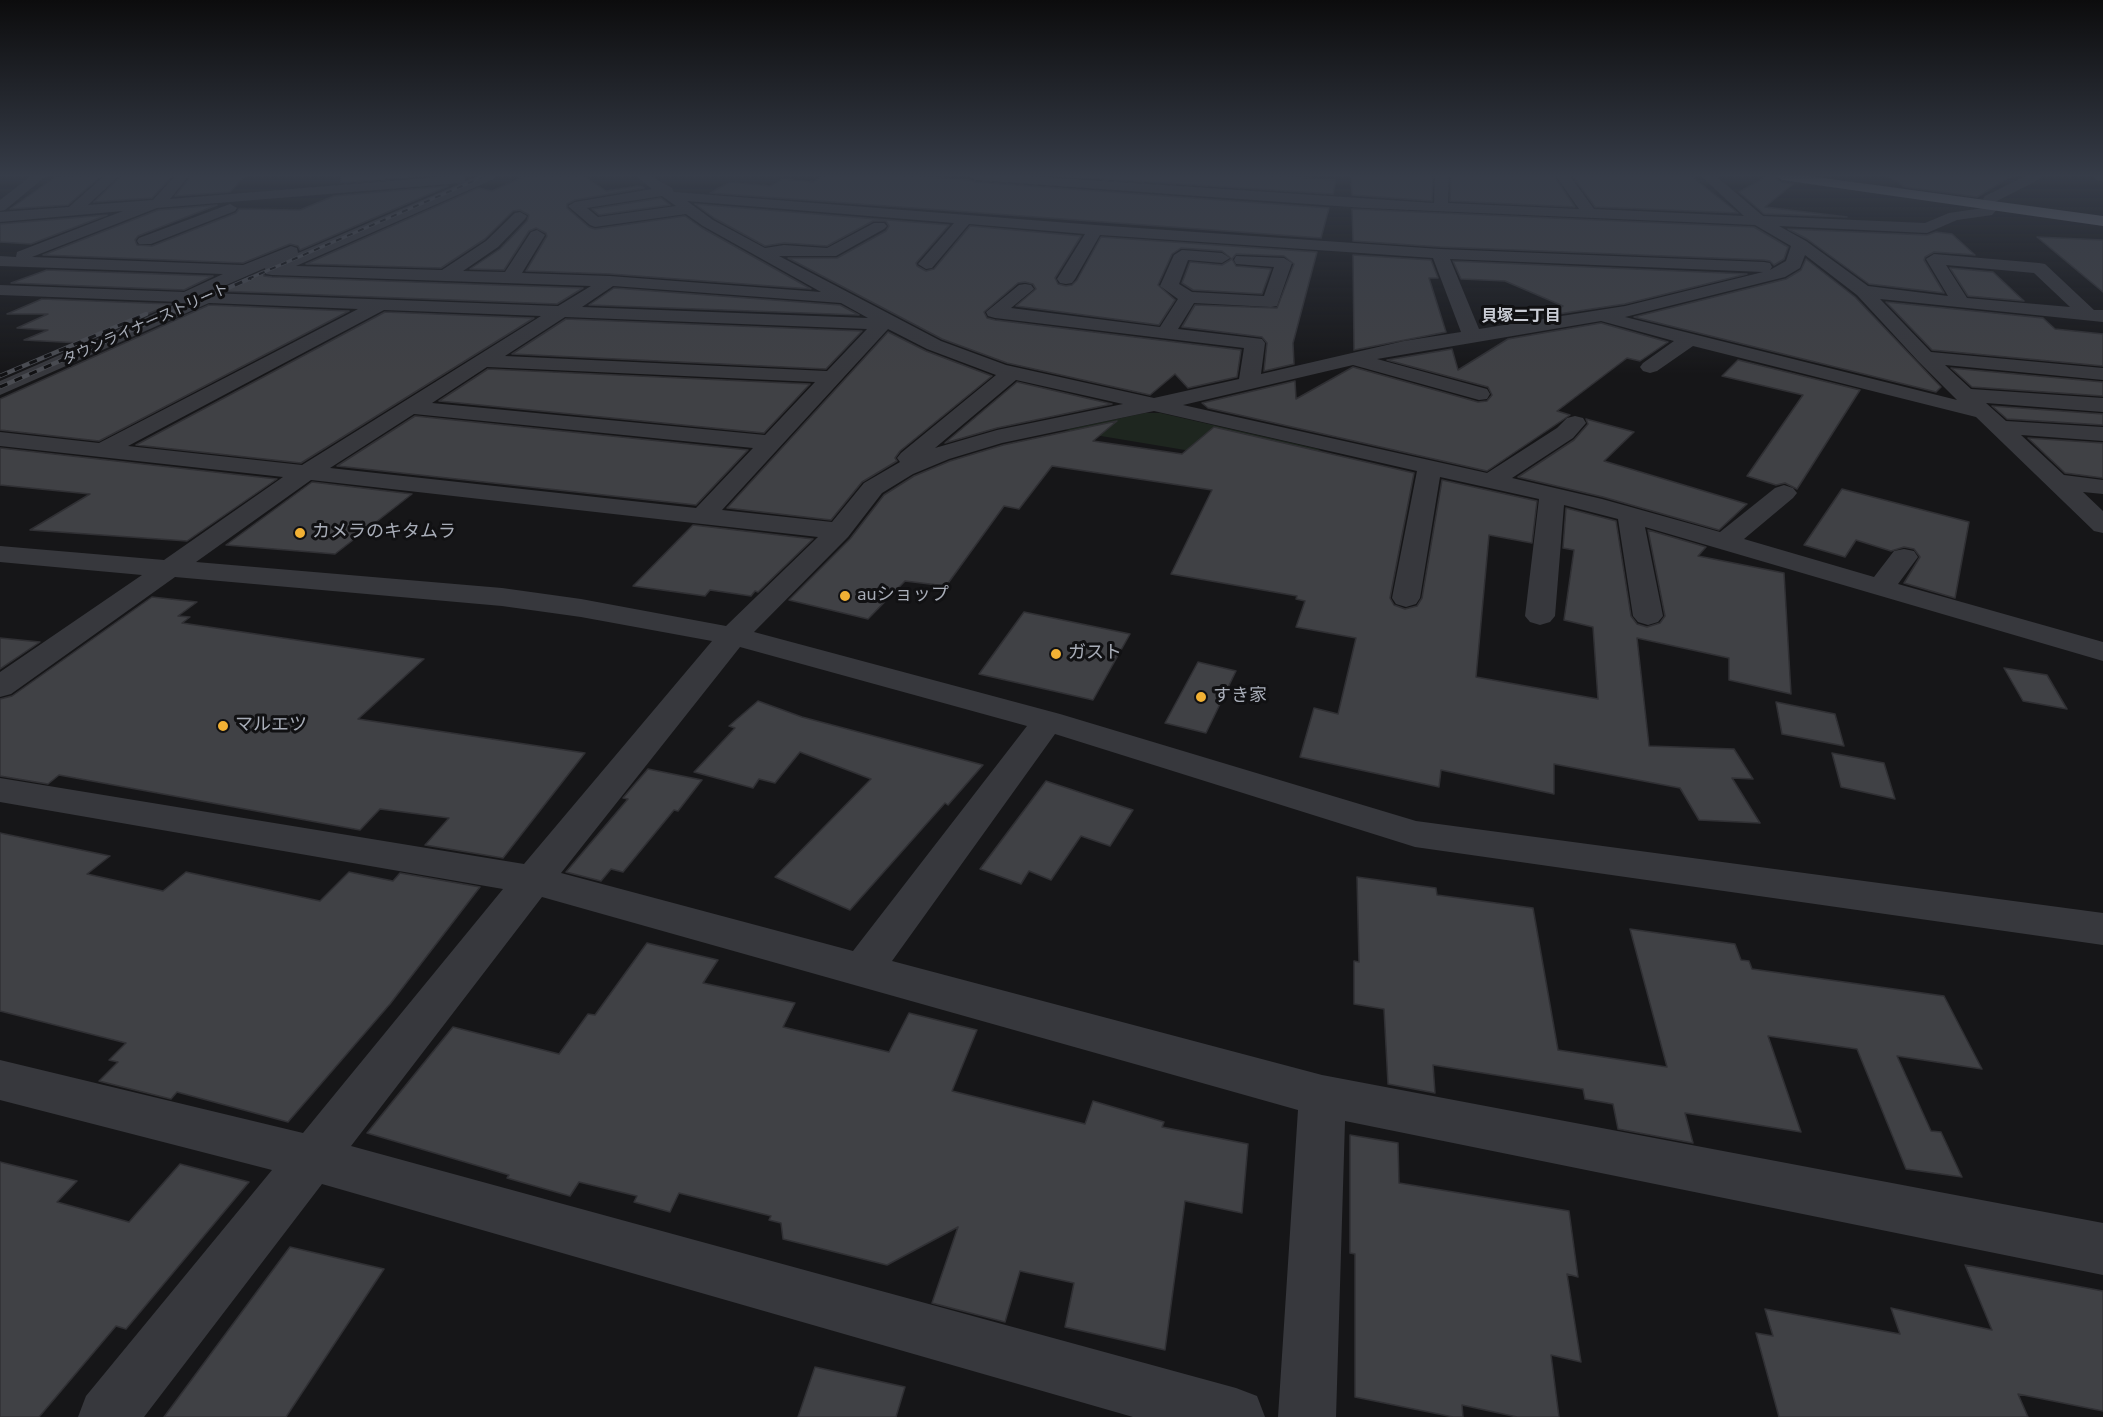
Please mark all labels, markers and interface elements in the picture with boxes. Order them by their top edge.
street label: タウンライナーストリート [60,280,232,370]
district label: 貝塚二丁目 [1481,307,1561,327]
place label: カメラのキタムラ [312,522,456,544]
marker: カメラのキタムラ [293,526,307,540]
place label: auショップ [857,585,949,607]
marker: auショップ [838,589,852,603]
place label: ガスト [1068,643,1122,665]
marker: ガスト [1049,647,1063,661]
place label: すき家 [1213,686,1267,708]
marker: すき家 [1194,690,1208,704]
place label: マルエツ [235,715,307,737]
marker: マルエツ [216,719,230,733]

